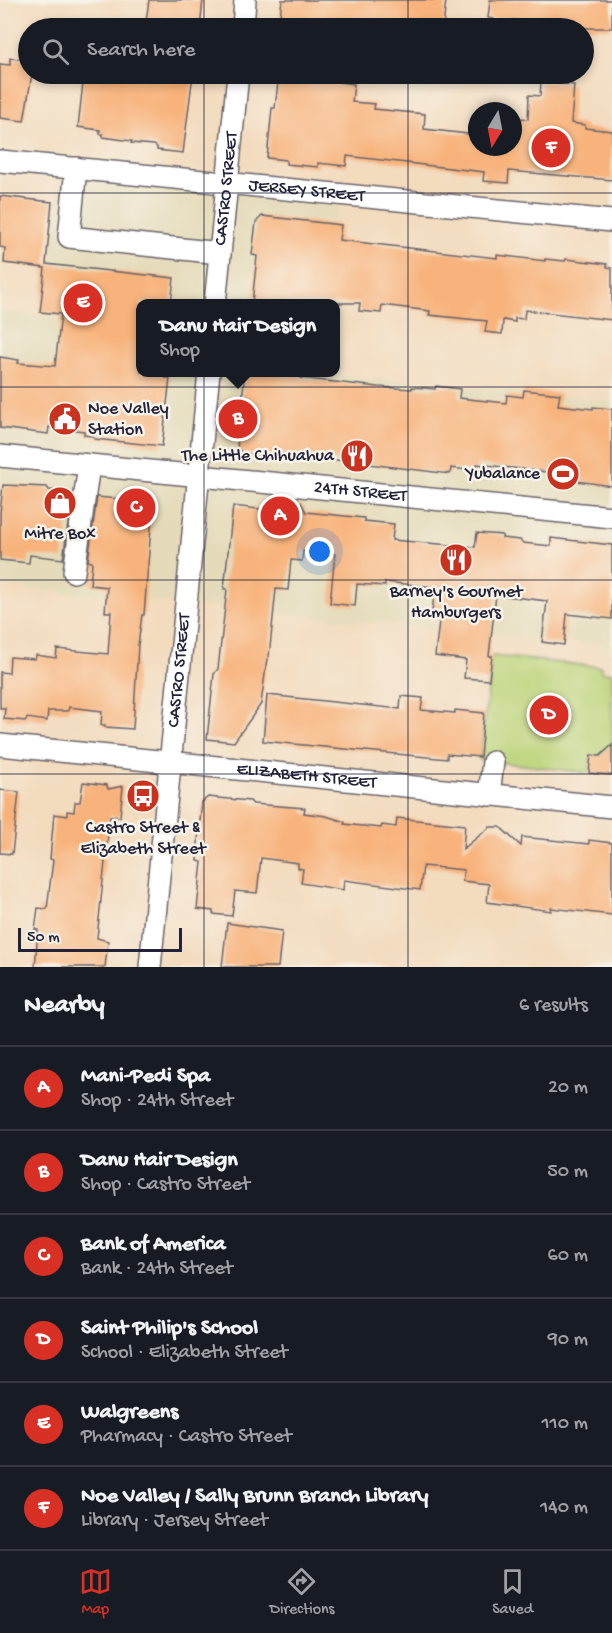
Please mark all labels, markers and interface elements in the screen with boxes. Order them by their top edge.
search box [18,18,594,84]
icon: search [39,35,72,68]
text: Search here [87,38,195,64]
north arrow [468,102,522,156]
pin: F [532,126,570,170]
street label: CASTRO STREET [210,130,243,247]
street label: JERSEY STREET [248,175,367,207]
pin: E [64,280,103,326]
popup [136,299,340,377]
text: Danu Hair Design [160,314,316,340]
text: Shop [160,340,200,363]
pin: B [218,396,258,442]
place label: Noe Valley Station [88,399,169,441]
public building icon: Noe Valley Station [47,401,83,437]
restaurant icon: The Little Chihuahua [339,438,375,474]
place label: The Little Chihuahua [181,446,335,467]
sports icon: Yubalance [545,456,581,492]
place label: Yubalance [464,464,541,485]
street label: 24TH STREET [313,477,409,507]
shop icon: Mitre Box [42,485,78,521]
pin: C [116,486,156,530]
pin: A [260,494,300,538]
place label: Mitre Box [24,524,96,545]
your location [305,537,334,566]
restaurant icon: Barney's Gourmet Hamburgers [438,542,474,578]
place label: Barney's Gourmet Hamburgers [389,582,524,624]
street label: CASTRO STREET [163,611,196,728]
pin: D [530,692,568,738]
street label: ELIZABETH STREET [236,759,378,794]
bus stop icon: Castro Street & Elizabeth Street [125,778,161,814]
place label: Castro Street & Elizabeth Street [80,818,207,860]
scale bar [18,925,182,953]
text: 50 m [27,929,60,948]
text: Nearby [24,991,105,1022]
text: 6 results [519,995,588,1018]
text: Mani-Pedi Spa [81,1064,210,1090]
text: A [38,1077,49,1100]
text: 20 m [548,1077,588,1100]
text: Shop · 24th Street [81,1090,233,1113]
text: Danu Hair Design [81,1148,238,1174]
text: B [38,1161,49,1184]
text: 50 m [547,1161,588,1184]
text: Shop · Castro Street [81,1174,250,1197]
text: Bank of America [81,1232,226,1258]
text: C [38,1245,49,1268]
text: 60 m [548,1245,588,1268]
text: Bank · 24th Street [81,1258,233,1281]
text: Saint Philip's School [81,1316,258,1342]
text: D [37,1329,50,1352]
text: 90 m [548,1329,588,1352]
text: School · Elizabeth Street [81,1342,288,1365]
text: Walgreens [81,1400,178,1426]
text: E [37,1413,50,1436]
text: 110 m [542,1413,588,1436]
text: Pharmacy · Castro Street [81,1426,292,1449]
text: Noe Valley / Sally Brunn Branch Library [81,1484,428,1510]
text: F [38,1497,49,1520]
text: 140 m [540,1497,588,1520]
text: Library · Jersey Street [81,1510,268,1533]
tab: Map [79,1565,112,1620]
tab: Directions [269,1565,335,1620]
tab: Saved [492,1565,533,1620]

